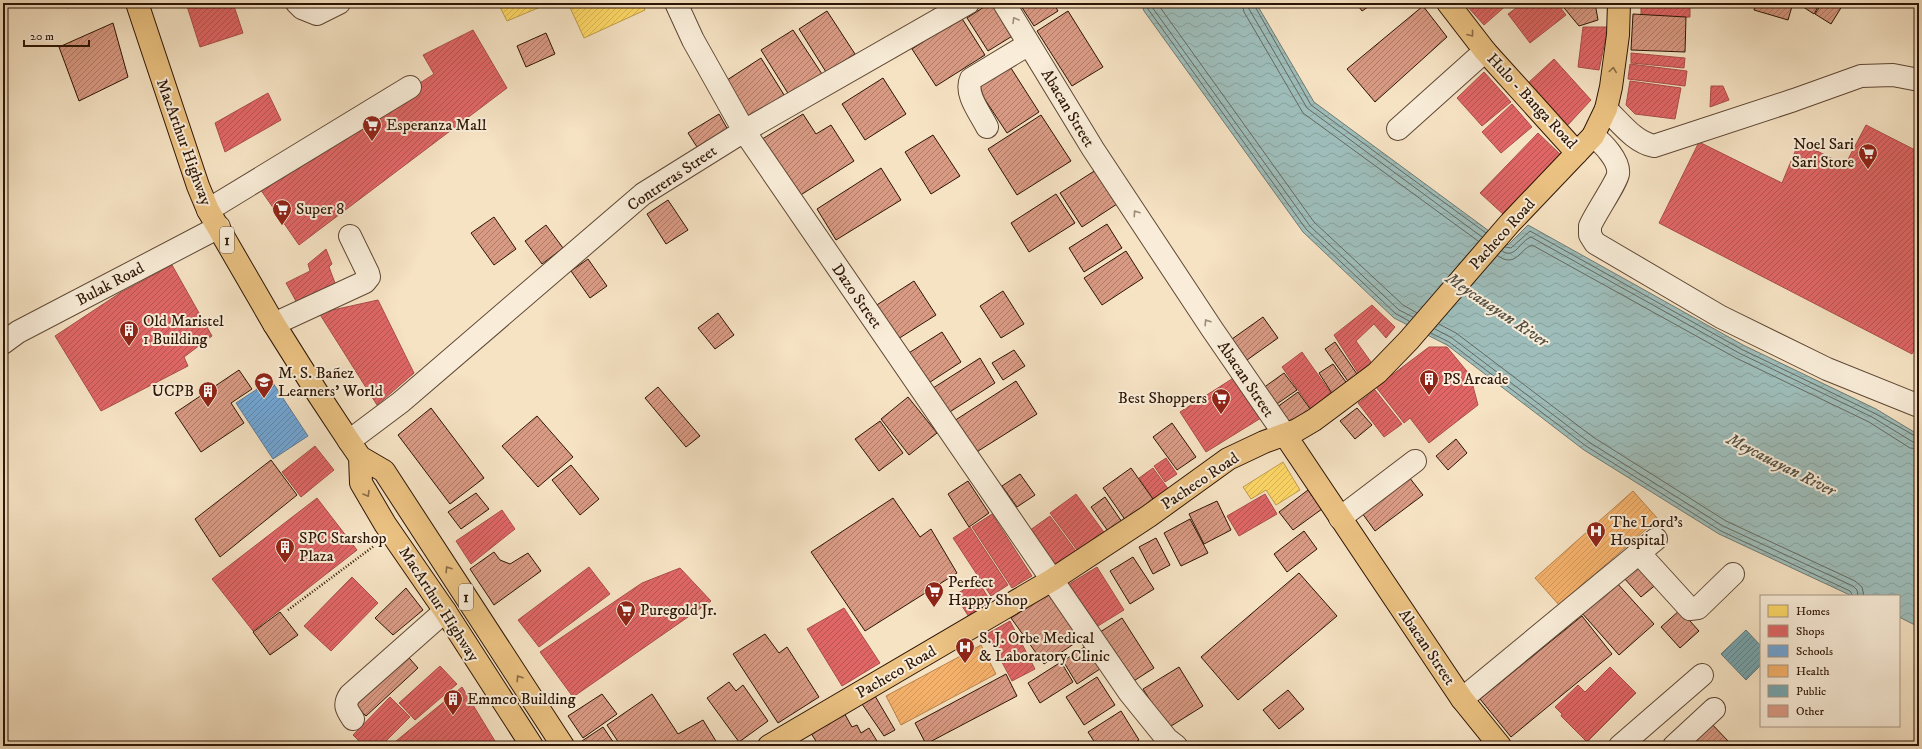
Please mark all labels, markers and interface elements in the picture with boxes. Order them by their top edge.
one-way arrow [1012,17,1019,24]
scale bar [24,22,89,48]
text: 20 m [30,29,54,44]
one-way arrow [1467,29,1474,36]
street label: Hulo - Banga Road [1483,49,1581,153]
street label: Abacan Street [1037,65,1099,151]
one-way arrow [1608,67,1617,74]
street label: MacArthur Highway [152,76,216,208]
supermarket icon: Esperanza Mall [361,114,383,142]
place label: Esperanza Mall [386,115,487,135]
place label: Noel Sari Sari Store [1791,134,1854,172]
street label: Contreras Street [623,141,721,215]
supermarket icon: Noel Sari Sari Store [1857,142,1879,170]
street label: Pacheco Road [1465,194,1539,274]
supermarket icon: Super 8 [271,198,293,226]
place label: Super 8 [296,199,344,219]
one-way arrow [1133,210,1141,217]
road number: 1 [220,227,234,253]
street label: Bulak Road [73,258,147,310]
street label: Dazo Street [827,260,887,332]
water label: Meycauayan River [1441,267,1554,354]
place label: Old Maristel 1 Building [143,311,224,349]
building icon: Old Maristel 1 Building [118,319,140,347]
one-way arrow [1204,319,1212,326]
street label: Abacan Street [1213,337,1279,421]
place label: M. S. Bañez Learners' World [278,363,383,401]
building icon: PS Arcade [1418,368,1440,396]
place label: PS Arcade [1443,369,1509,389]
school or university icon: M. S. Bañez Learners' World [253,371,275,399]
building icon: UCPB [197,380,219,408]
place label: UCPB [152,381,194,401]
supermarket icon: Best Shoppers [1210,387,1232,415]
place label: Best Shoppers [1118,388,1207,408]
water label: Meycauayan River [1722,428,1841,503]
street label: Pacheco Road [1157,448,1243,514]
one-way arrow [363,490,370,497]
place label: The Lord's Hospital [1610,512,1683,550]
hospital icon: The Lord's Hospital [1585,520,1607,548]
place label: SPC Starshop Plaza [299,528,387,566]
building icon: SPC Starshop Plaza [274,536,296,564]
street label: MacArthur Highway [394,543,484,666]
one-way arrow [445,566,453,573]
place label: Perfect Happy Shop [948,572,1028,610]
supermarket icon: Perfect Happy Shop [923,580,945,608]
road number: 1 [459,584,473,610]
legend [1760,595,1900,727]
supermarket icon: Puregold Jr. [615,599,637,627]
place label: Puregold Jr. [640,600,717,620]
text: Homes [1796,604,1830,619]
street label: Abacan Street [1394,605,1460,689]
text: Shops [1796,624,1824,639]
place label: S. J. Orbe Medical & Laboratory Clinic [979,628,1110,666]
hospital icon: S. J. Orbe Medical & Laboratory Clinic [954,636,976,664]
street label: Pacheco Road [852,641,940,703]
text: Schools [1796,644,1833,659]
text: Health [1796,664,1830,679]
one-way arrow [516,675,523,682]
text: Public [1796,684,1826,699]
building icon: Emmco Building [442,688,464,716]
place label: Emmco Building [467,689,576,709]
text: Other [1796,704,1825,719]

